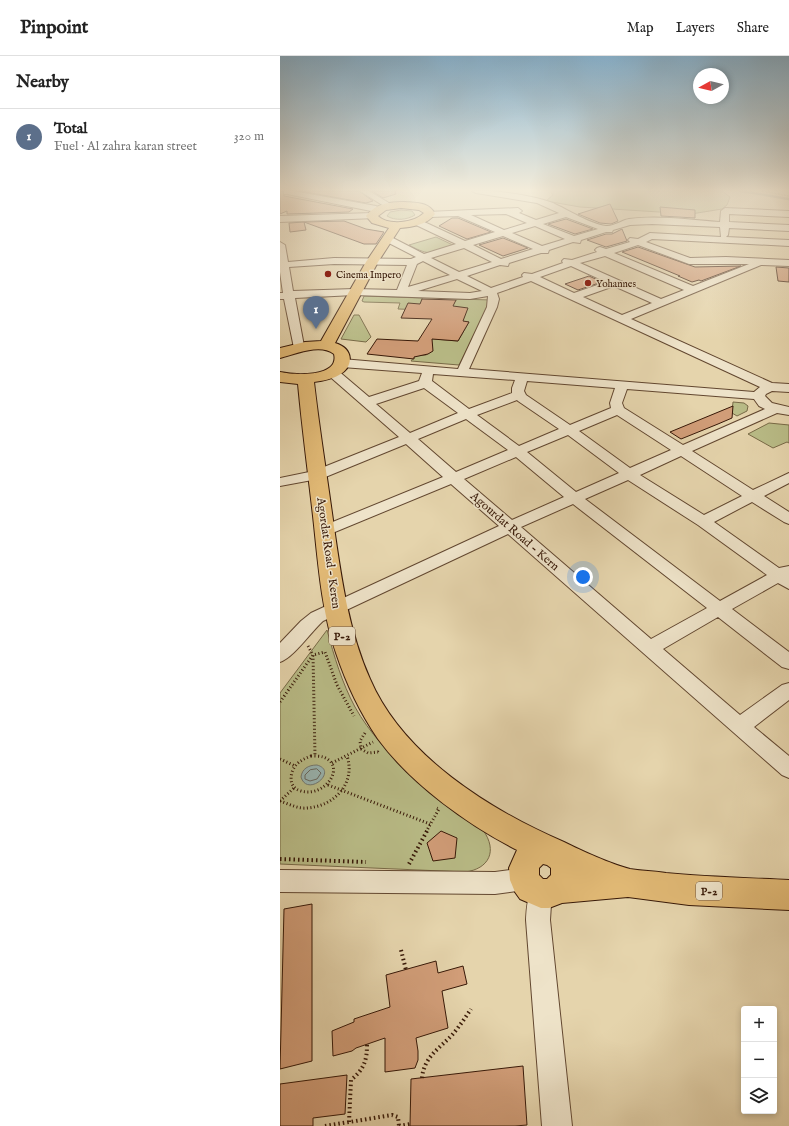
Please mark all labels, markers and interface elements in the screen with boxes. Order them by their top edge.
text: Pinpoint [20,16,88,40]
text: Map [627,19,654,37]
text: Layers [676,19,715,37]
text: Share [737,19,769,37]
north arrow [693,68,729,104]
text: Nearby [16,72,69,93]
text: Total [54,119,87,138]
text: 1 [27,128,31,145]
text: 320 m [234,128,264,145]
text: Fuel · Al zahra karan street [54,138,197,155]
marker: Cinema Impero [323,269,333,279]
place label: Cinema Impero [336,269,402,282]
marker: Yohannes [583,278,593,288]
place label: Yohannes [596,278,636,291]
pin: 1 [303,296,329,329]
street label: Agourdat Road - Kern [466,488,563,574]
street label: Agordat Road - Keren [313,495,344,610]
your location [573,567,593,587]
road number: P-2 [329,627,355,645]
road number: P-2 [696,882,722,900]
map controls [741,1006,777,1114]
button: + [741,1006,777,1042]
button: − [741,1042,777,1078]
button: layers [741,1078,777,1114]

